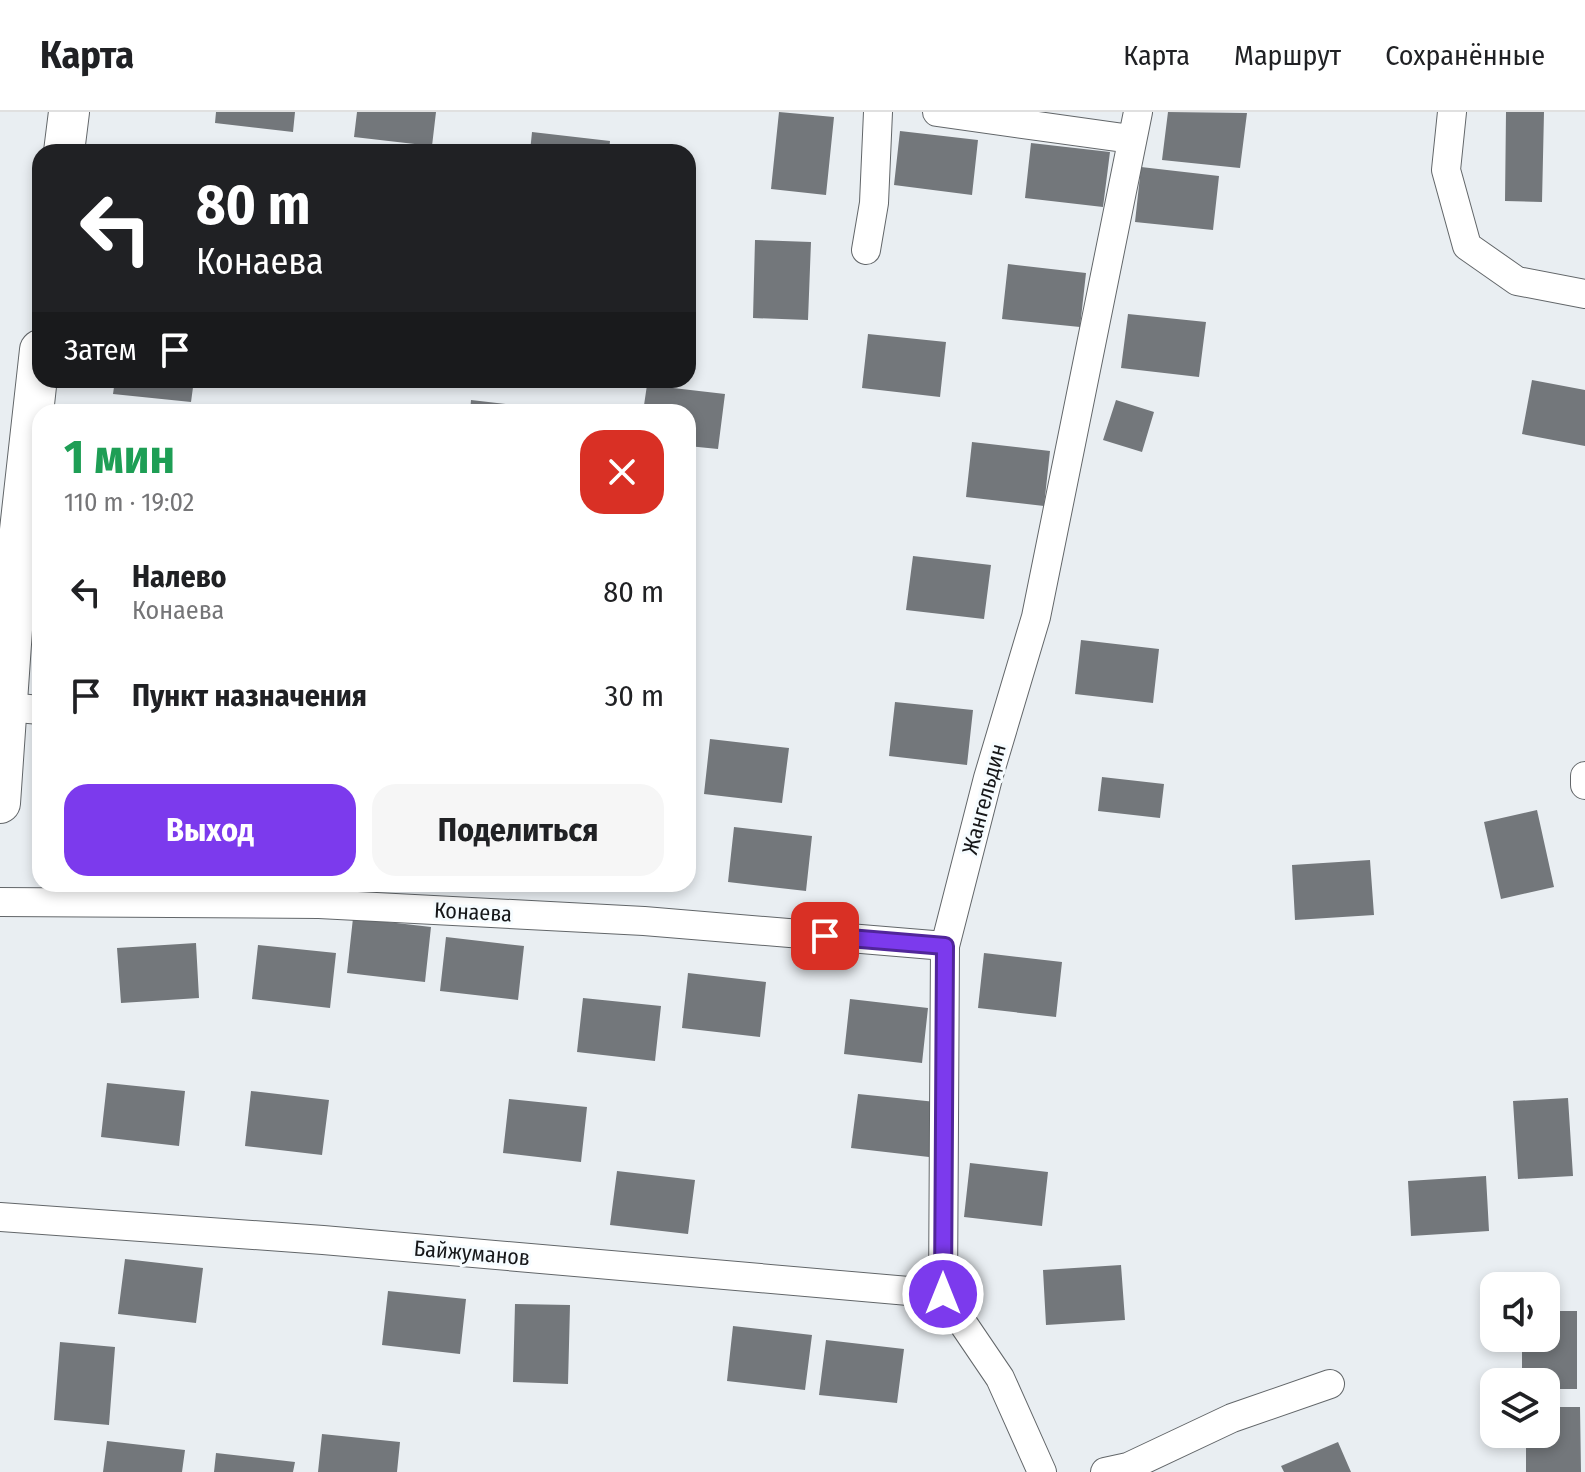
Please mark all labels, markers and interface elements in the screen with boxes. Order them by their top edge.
text: Карта [40,32,134,78]
text: Карта [1123,39,1190,72]
text: Маршрут [1234,39,1341,72]
text: Сохранённые [1385,39,1545,72]
text: 80 m [196,172,311,239]
icon: left [64,176,168,280]
text: Конаева [196,240,324,284]
icon: arrive [153,328,197,372]
text: Затем [64,332,137,368]
text: 1 мин [64,428,175,486]
button: close [580,430,664,514]
text: 110 m · 19:02 [64,487,194,518]
text: Налево [132,559,227,595]
icon: left [64,570,108,614]
text: 80 m [603,574,664,610]
text: Конаева [132,595,224,626]
icon: arrive [64,674,108,718]
text: Пункт назначения [132,678,367,714]
text: 30 m [605,678,664,714]
street label: Жангельдин [956,741,1012,857]
button: Выход [64,784,356,876]
button: Поделиться [372,784,664,876]
street label: Конаева [433,896,513,928]
pin [791,902,859,970]
icon: arrive [803,914,847,958]
street label: Байжуманов [413,1234,531,1272]
position arrow [901,1252,985,1336]
map controls [1480,1272,1560,1448]
button: sound [1480,1272,1560,1352]
button: layers [1480,1368,1560,1448]

